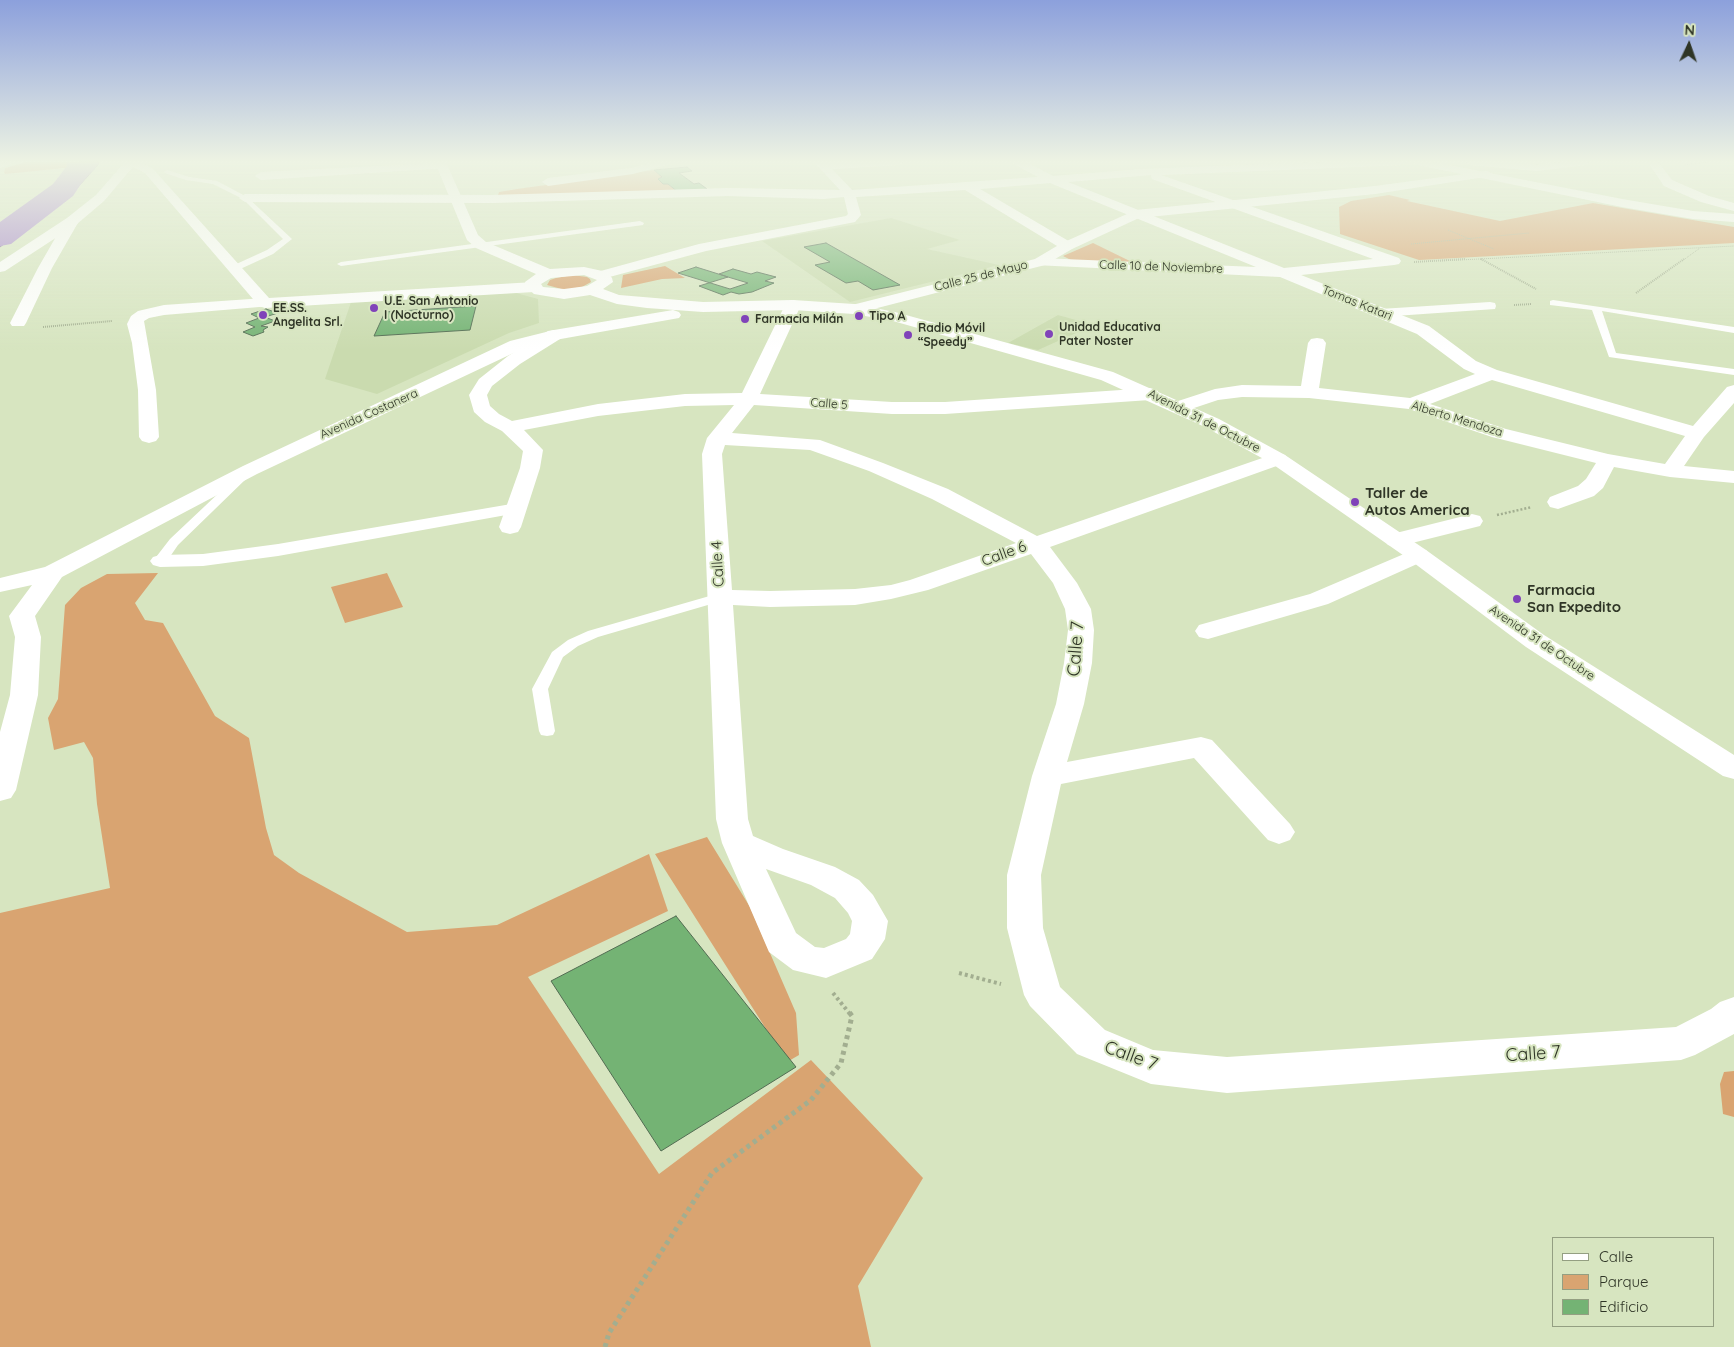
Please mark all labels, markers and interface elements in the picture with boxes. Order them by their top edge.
north arrow [1664,20,1714,70]
text: N [1684,21,1695,39]
street label: Calle 25 de Mayo [933,257,1029,295]
street label: Calle 10 de Noviembre [1099,258,1223,276]
street label: Tomas Katari [1320,282,1394,324]
place label: U.E. San Antonio I (Nocturno) [384,294,478,322]
place label: EE.SS. Angelita Srl. [273,301,343,329]
marker: U.E. San Antonio I (Nocturno) [368,302,380,314]
marker: EE.SS. Angelita Srl. [257,309,269,321]
place label: Tipo A [869,309,905,323]
marker: Tipo A [853,310,865,322]
place label: Farmacia Milán [755,312,843,326]
marker: Farmacia Milán [739,313,751,325]
place label: Unidad Educativa Pater Noster [1059,320,1161,348]
place label: Radio Móvil “Speedy” [918,321,985,349]
marker: Unidad Educativa Pater Noster [1043,328,1055,340]
marker: Radio Móvil “Speedy” [902,329,914,341]
street label: Avenida Costanera [318,386,420,442]
street label: Avenida 31 de Octubre [1146,386,1262,456]
street label: Calle 5 [810,396,848,412]
street label: Alberto Mendoza [1410,398,1504,440]
place label: Taller de Autos America [1365,484,1470,519]
marker: Taller de Autos America [1349,496,1361,508]
street label: Calle 6 [979,538,1029,570]
street label: Calle 4 [708,541,728,587]
place label: Farmacia San Expedito [1527,581,1621,616]
marker: Farmacia San Expedito [1511,593,1523,605]
street label: Avenida 31 de Octubre [1487,602,1597,684]
street label: Calle 7 [1063,621,1089,677]
street label: Calle 7 [1101,1036,1161,1076]
street label: Calle 7 [1505,1041,1561,1067]
legend [1552,1237,1714,1327]
text: Calle [1599,1247,1633,1266]
text: Parque [1599,1272,1649,1291]
text: Edificio [1599,1297,1648,1316]

